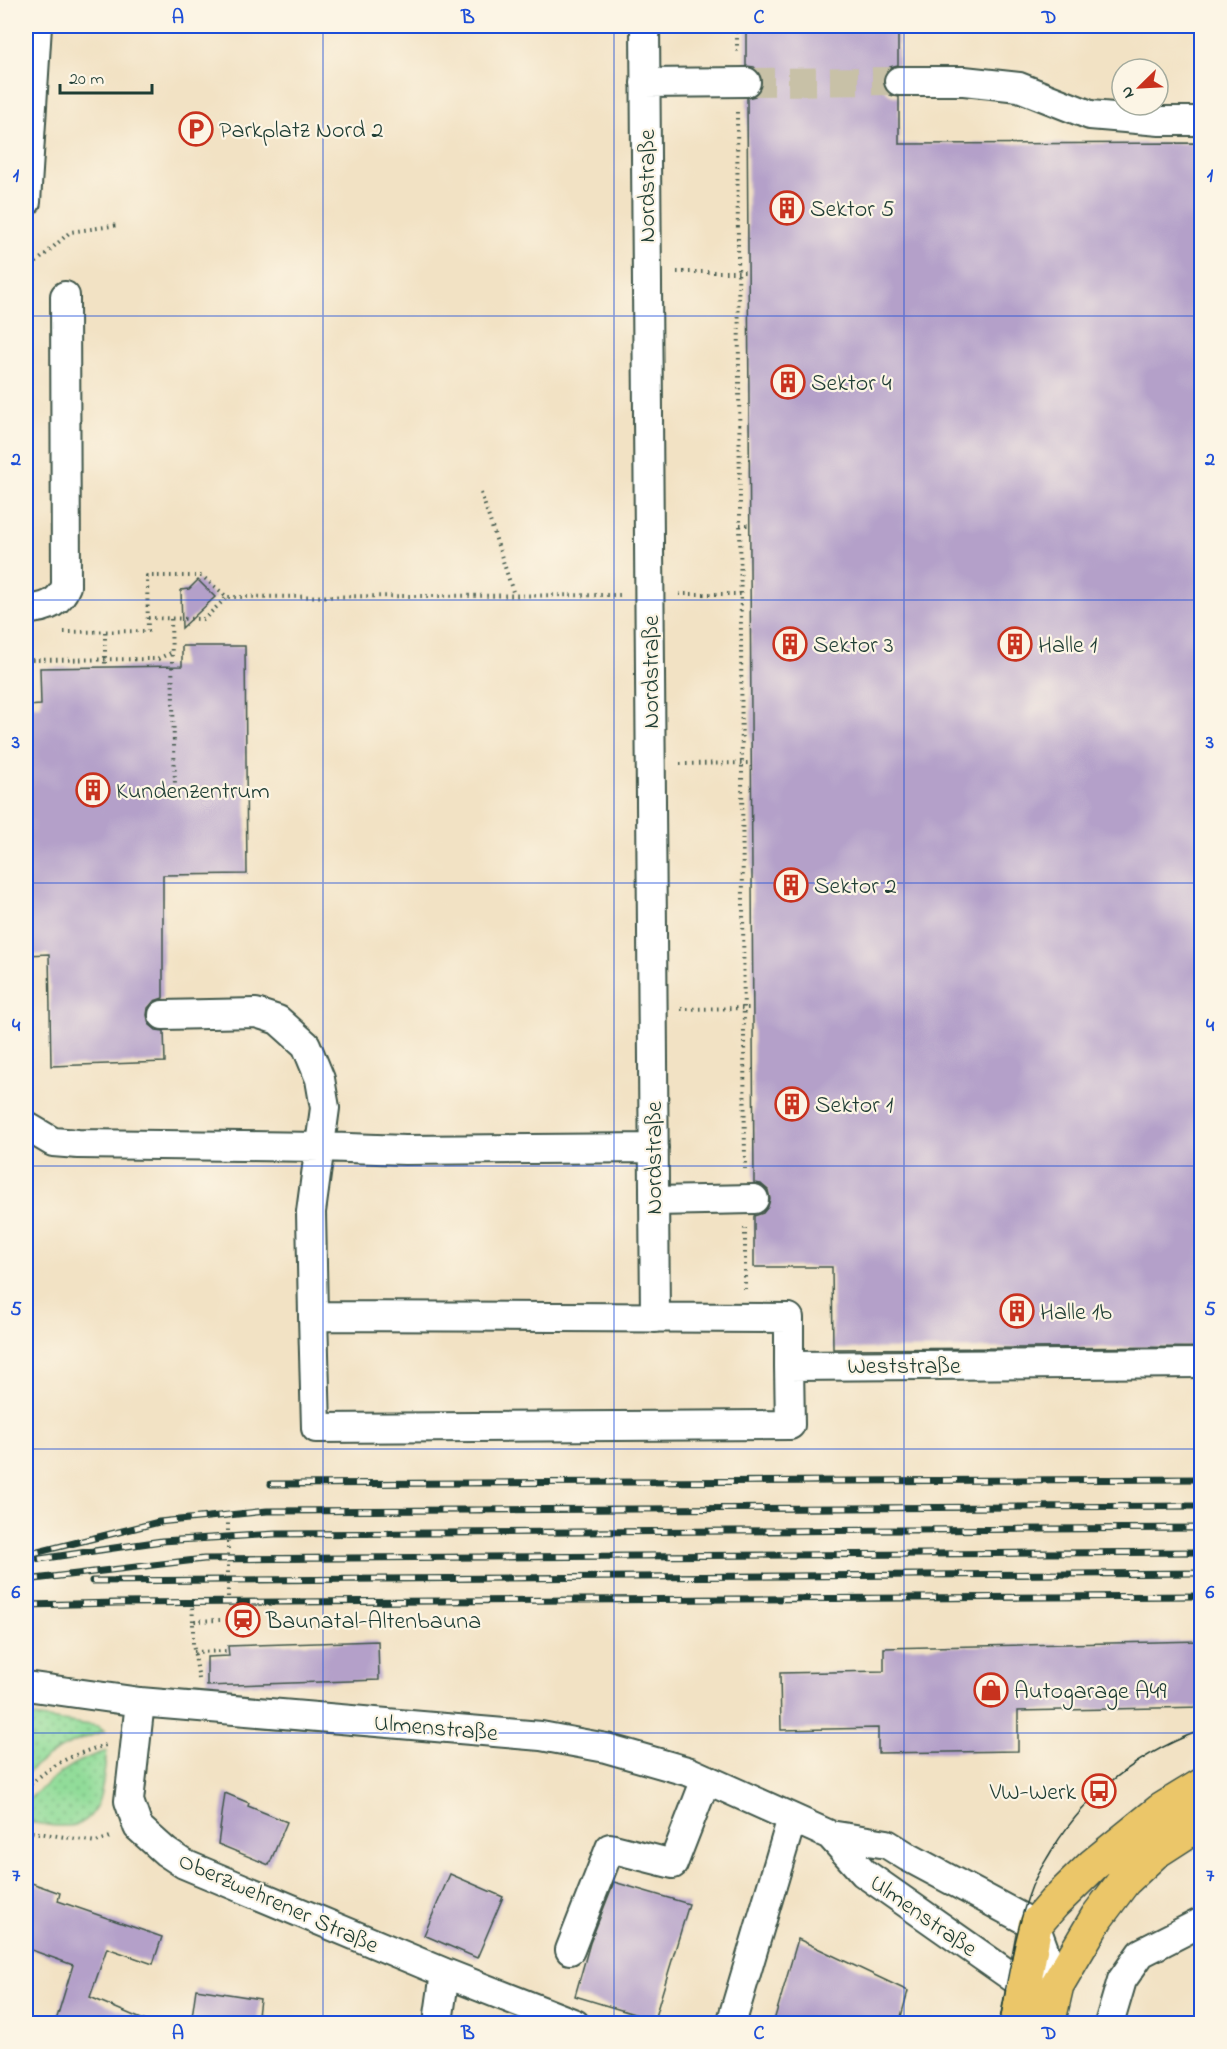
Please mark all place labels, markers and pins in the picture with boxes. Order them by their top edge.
parking icon: Parkplatz Nord 2 [178,111,214,147]
place label: Parkplatz Nord 2 [219,114,383,149]
building icon: Sektor 5 [769,190,805,226]
place label: Sektor 5 [810,193,895,228]
building icon: Sektor 4 [770,364,806,400]
place label: Sektor 4 [811,367,892,402]
building icon: Sektor 3 [772,626,808,662]
building icon: Halle 1 [997,626,1033,662]
place label: Sektor 3 [813,629,894,664]
place label: Halle 1 [1038,629,1098,664]
building icon: Kundenzentrum [75,772,111,808]
place label: Kundenzentrum [116,775,270,810]
building icon: Sektor 2 [773,867,809,903]
place label: Sektor 2 [814,870,897,905]
building icon: Sektor 1 [774,1086,810,1122]
place label: Sektor 1 [815,1089,894,1124]
building icon: Halle 1b [999,1293,1035,1329]
place label: Halle 1b [1040,1296,1112,1331]
station icon: Baunatal-Altenbauna [225,1602,261,1638]
place label: Baunatal-Altenbauna [265,1605,481,1640]
shop icon: Autogarage A49 [973,1672,1009,1708]
place label: Autogarage A49 [1014,1675,1167,1710]
bus stop icon: VW-Werk [1081,1773,1117,1809]
place label: VW-Werk [989,1776,1076,1811]

